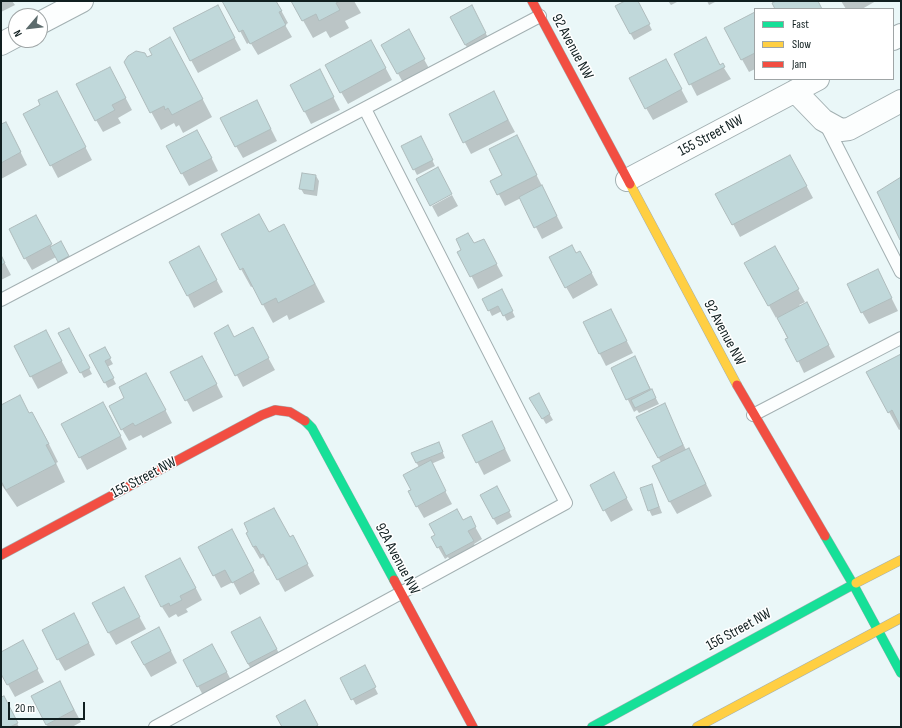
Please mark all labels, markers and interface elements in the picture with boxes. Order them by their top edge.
north arrow [8,8,48,48]
legend [754,8,894,80]
street label: 92 Avenue NW [547,11,597,83]
text: Fast [792,17,809,32]
text: N [11,28,25,39]
text: Slow [792,37,811,52]
text: Jam [792,57,807,72]
street label: 155 Street NW [675,111,747,161]
street label: 92 Avenue NW [699,297,749,369]
street label: 155 Street NW [108,453,180,503]
street label: 92A Avenue NW [371,520,423,598]
street label: 156 Street NW [703,605,775,655]
scale bar [10,694,87,720]
text: 20 m [15,701,35,716]

